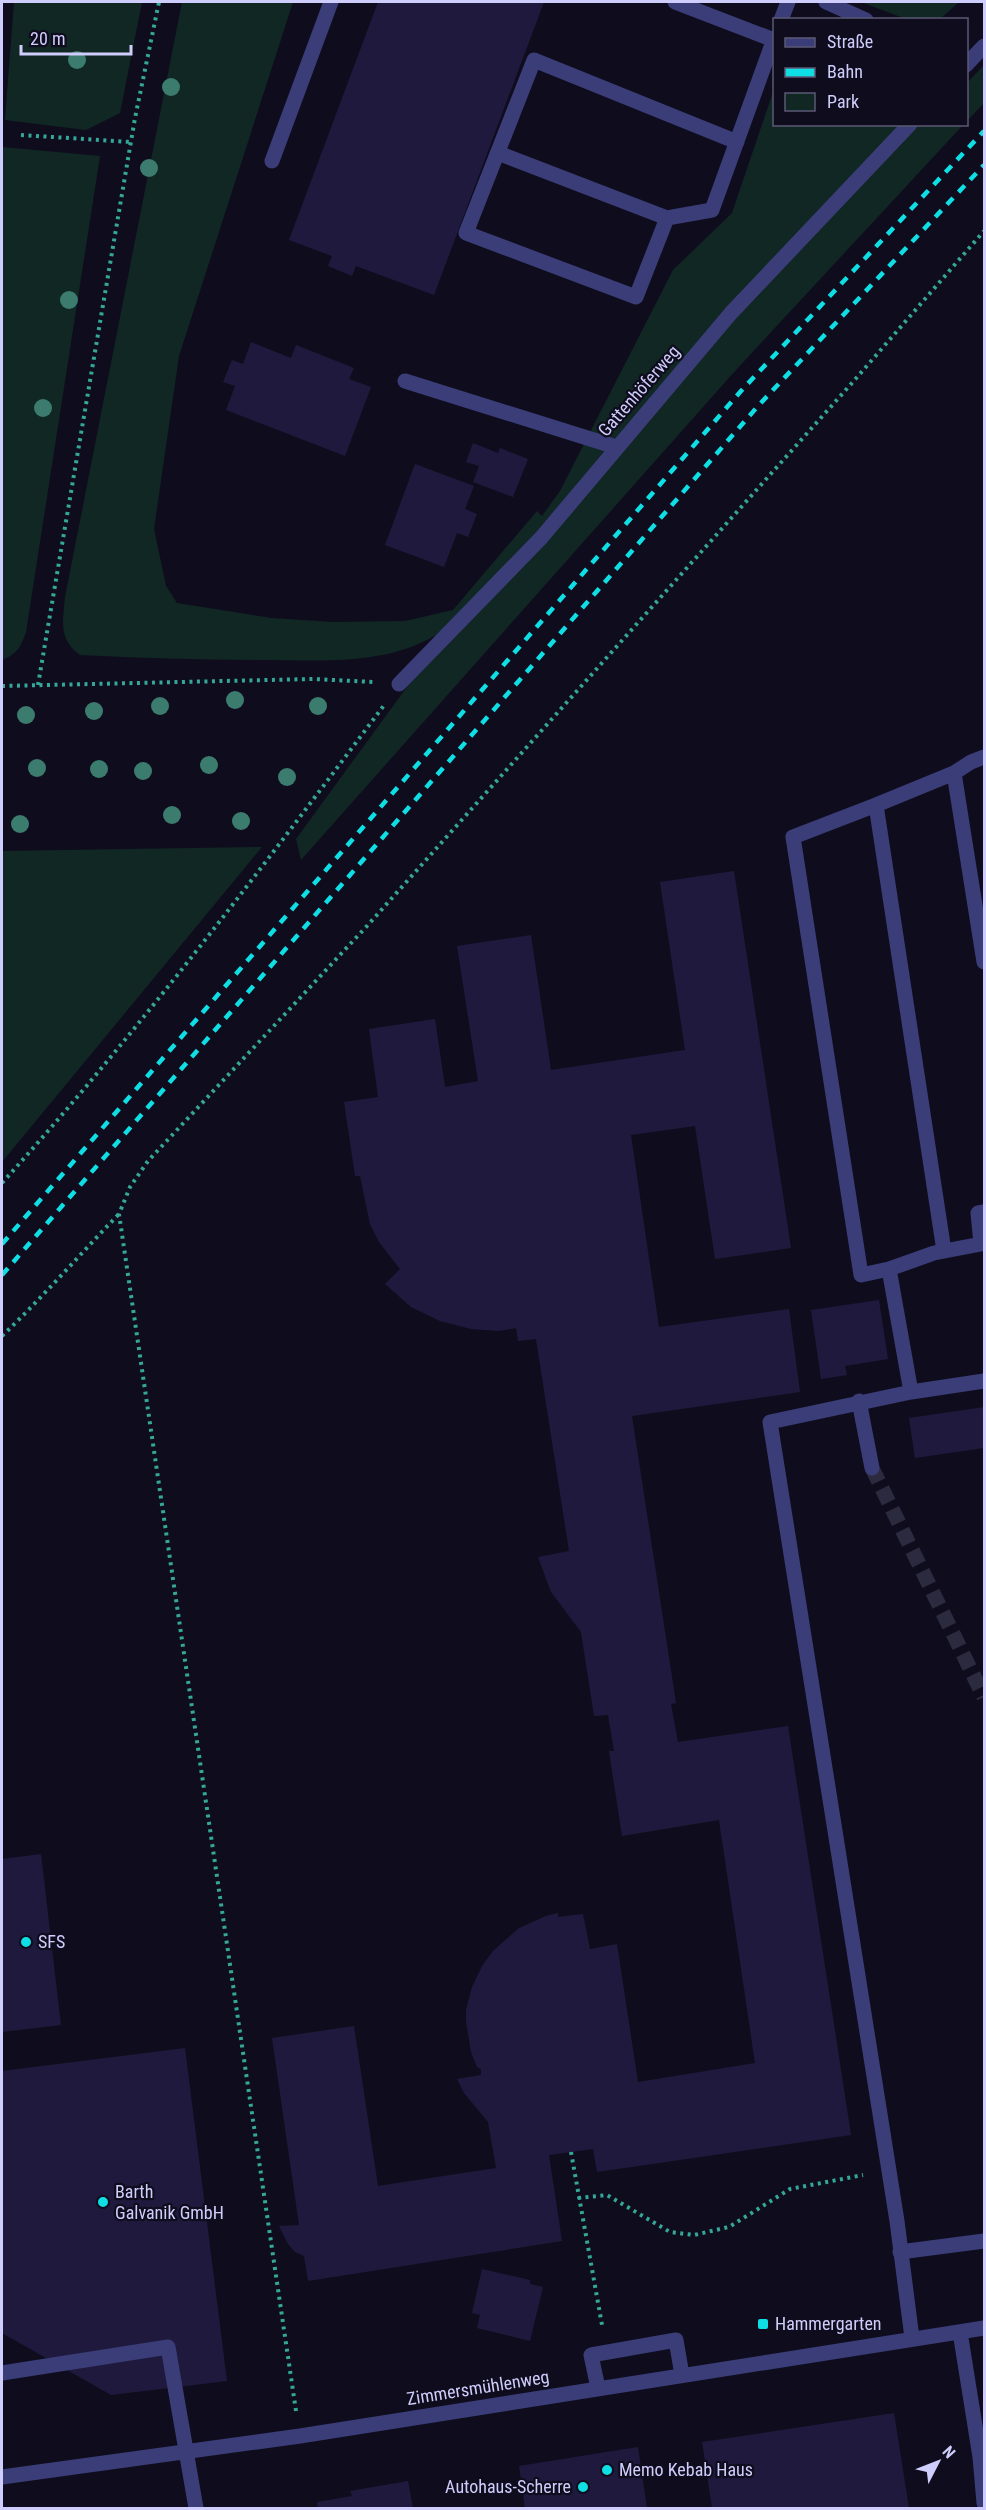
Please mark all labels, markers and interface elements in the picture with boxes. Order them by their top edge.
scale bar [21,18,130,56]
legend [773,18,968,126]
text: 20 m [30,28,65,49]
text: Straße [827,31,873,52]
text: Bahn [827,61,863,82]
text: Park [827,91,859,112]
street label: Gattenhöferweg [594,341,684,440]
place label: SFS [38,1931,65,1952]
marker: SFS [19,1935,33,1949]
place label: Barth Galvanik GmbH [115,2181,224,2223]
marker: Barth Galvanik GmbH [96,2195,110,2209]
place label: Hammergarten [775,2313,882,2334]
marker: Hammergarten [756,2317,770,2331]
street label: Zimmersmühlenweg [405,2366,551,2409]
north arrow [908,2432,968,2492]
text: N [938,2442,959,2462]
place label: Memo Kebab Haus [619,2459,753,2480]
marker: Memo Kebab Haus [600,2463,614,2477]
place label: Autohaus-Scherre [445,2476,571,2497]
marker: Autohaus-Scherre [576,2480,590,2494]

